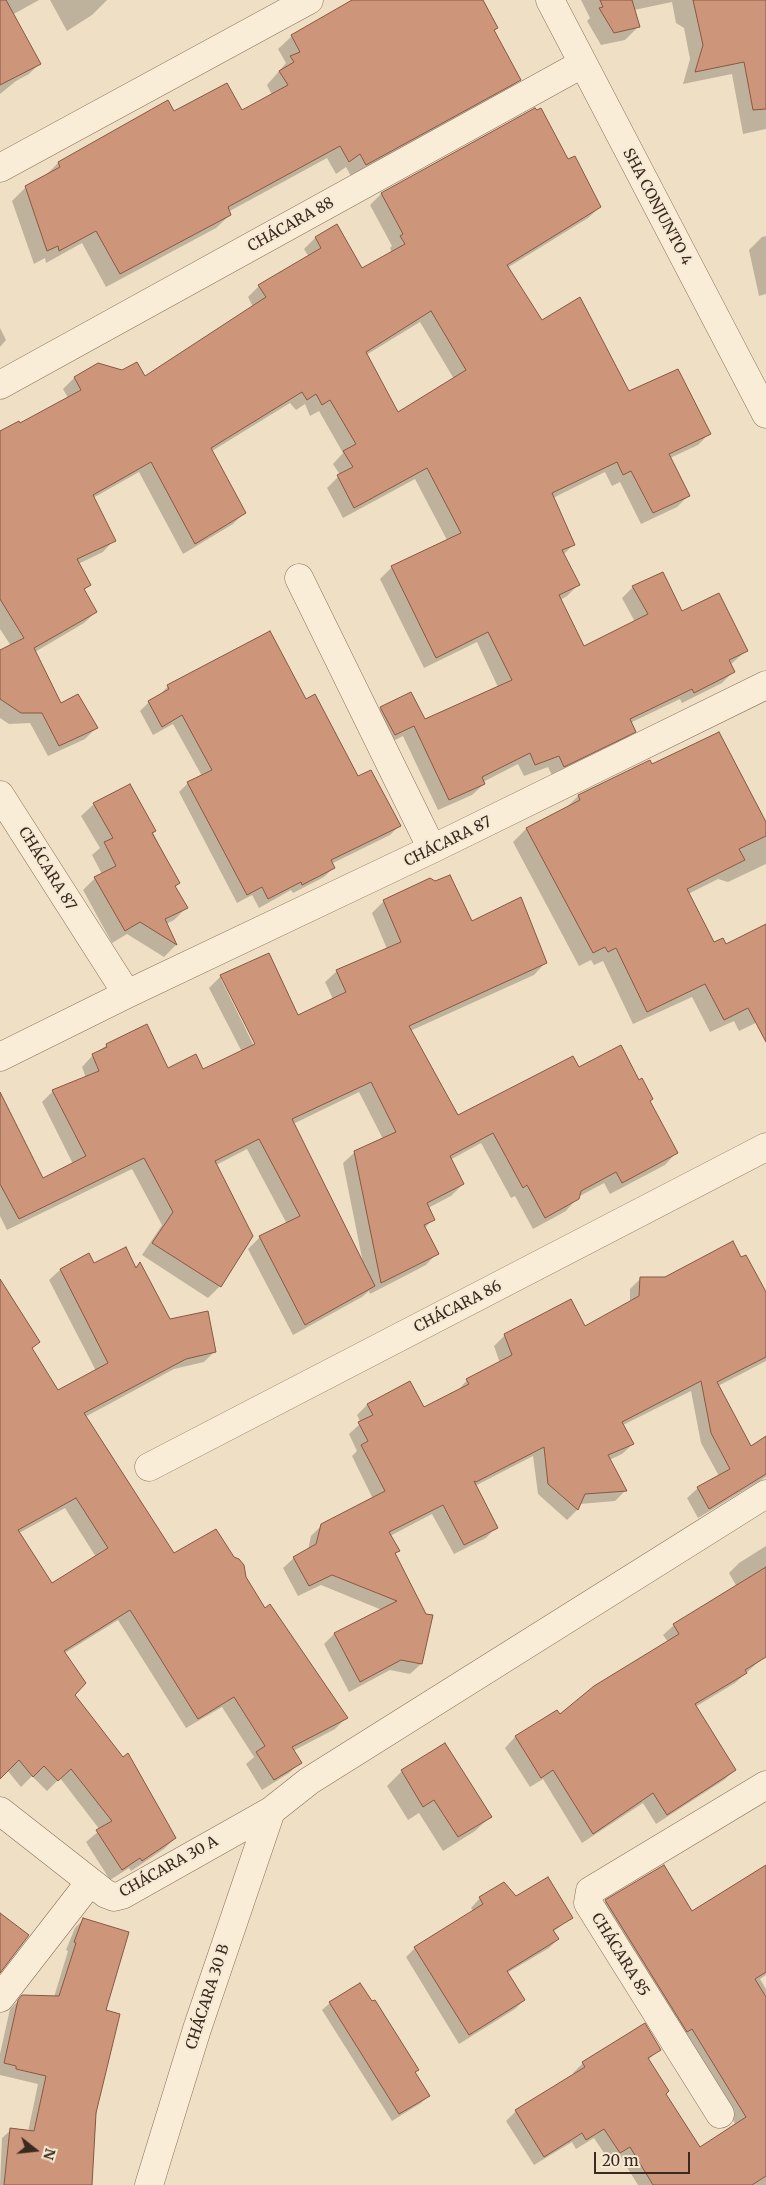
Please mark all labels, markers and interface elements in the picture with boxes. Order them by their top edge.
street label: SHA CONJUNTO 4 [619,146,695,268]
street label: CHÁCARA 88 [245,194,337,256]
street label: CHÁCARA 87 [401,813,495,871]
street label: CHÁCARA 87 [14,824,80,914]
street label: CHÁCARA 86 [411,1277,505,1337]
street label: CHÁCARA 30 A [117,1832,221,1902]
street label: CHÁCARA 85 [587,1910,653,2000]
street label: CHÁCARA 30 B [183,1942,233,2052]
north arrow [10,2125,60,2175]
scale bar [596,2142,692,2174]
text: N [39,2146,60,2162]
text: 20 m [602,2151,639,2170]

